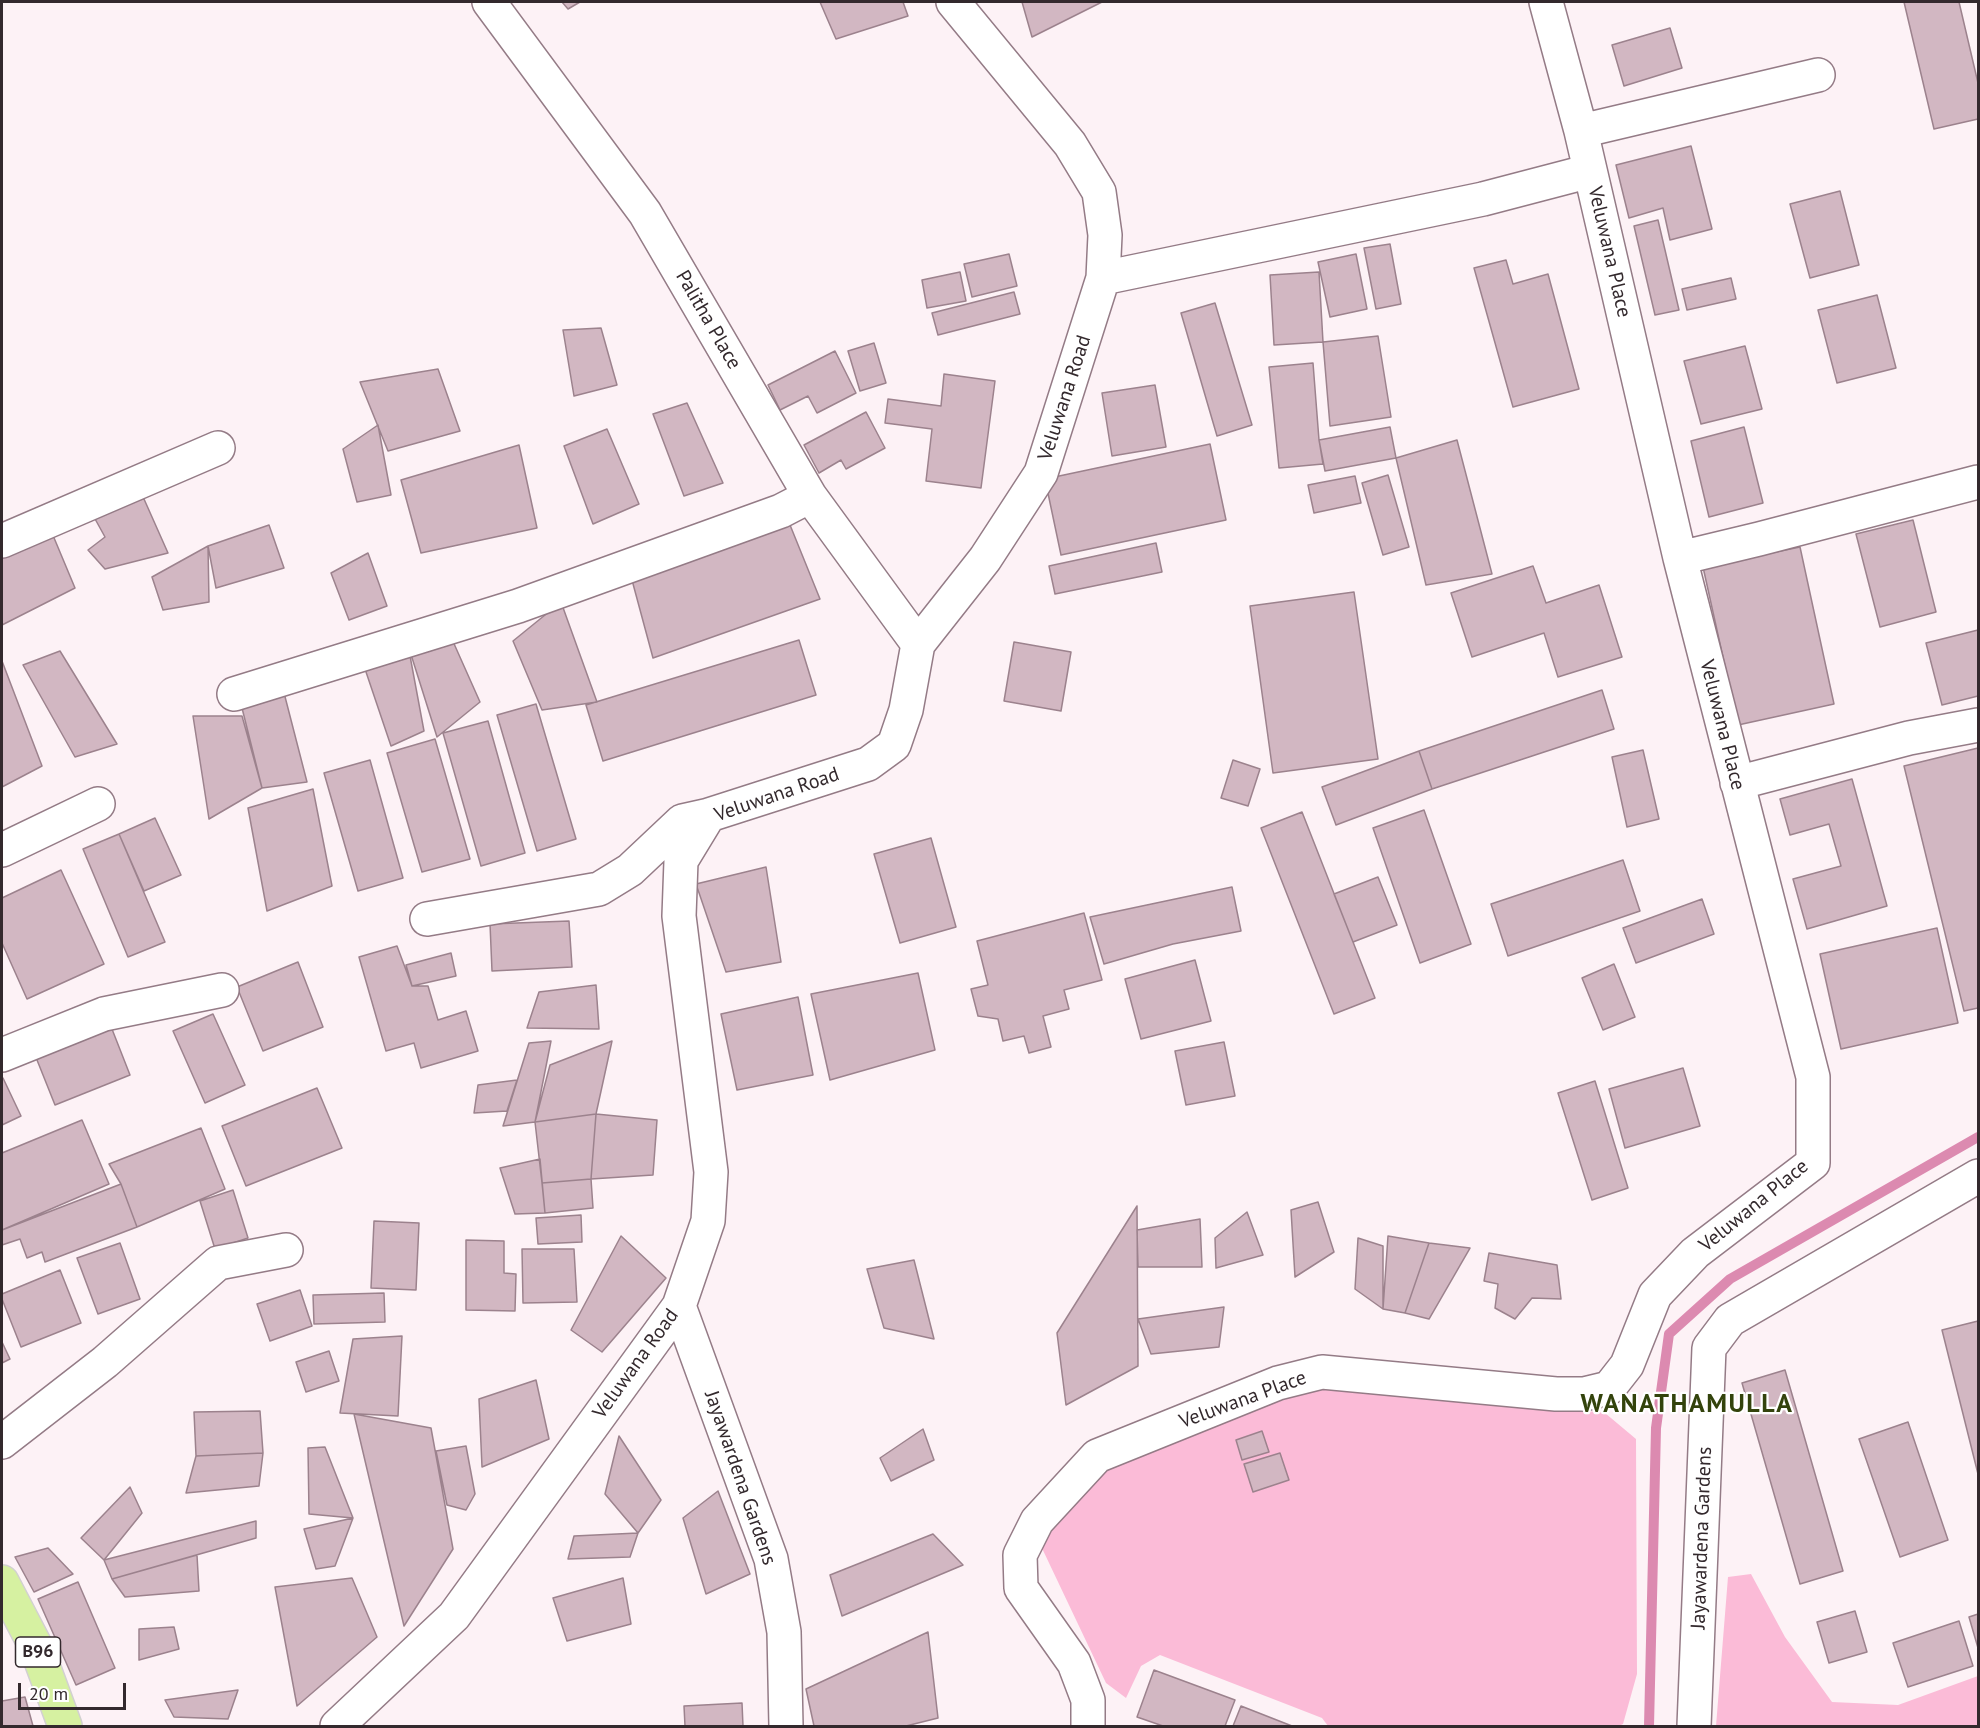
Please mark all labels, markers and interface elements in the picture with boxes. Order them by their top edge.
street label: Veluwana Place [1582,184,1636,320]
street label: Palitha Place [670,266,746,374]
street label: Veluwana Road [1033,332,1097,464]
street label: Veluwana Place [1694,657,1750,793]
street label: Veluwana Road [712,762,842,828]
street label: Veluwana Place [1695,1155,1813,1257]
street label: Veluwana Road [588,1304,684,1424]
street label: Veluwana Place [1176,1366,1310,1434]
street label: Jayawardena Gardens [699,1388,781,1568]
district label: WANATHAMULLA [1580,1389,1794,1421]
street label: Jayawardena Gardens [1687,1446,1717,1630]
road number: B96 [15,1637,60,1667]
scale bar [21,1671,129,1709]
text: 20 m [29,1682,68,1705]

